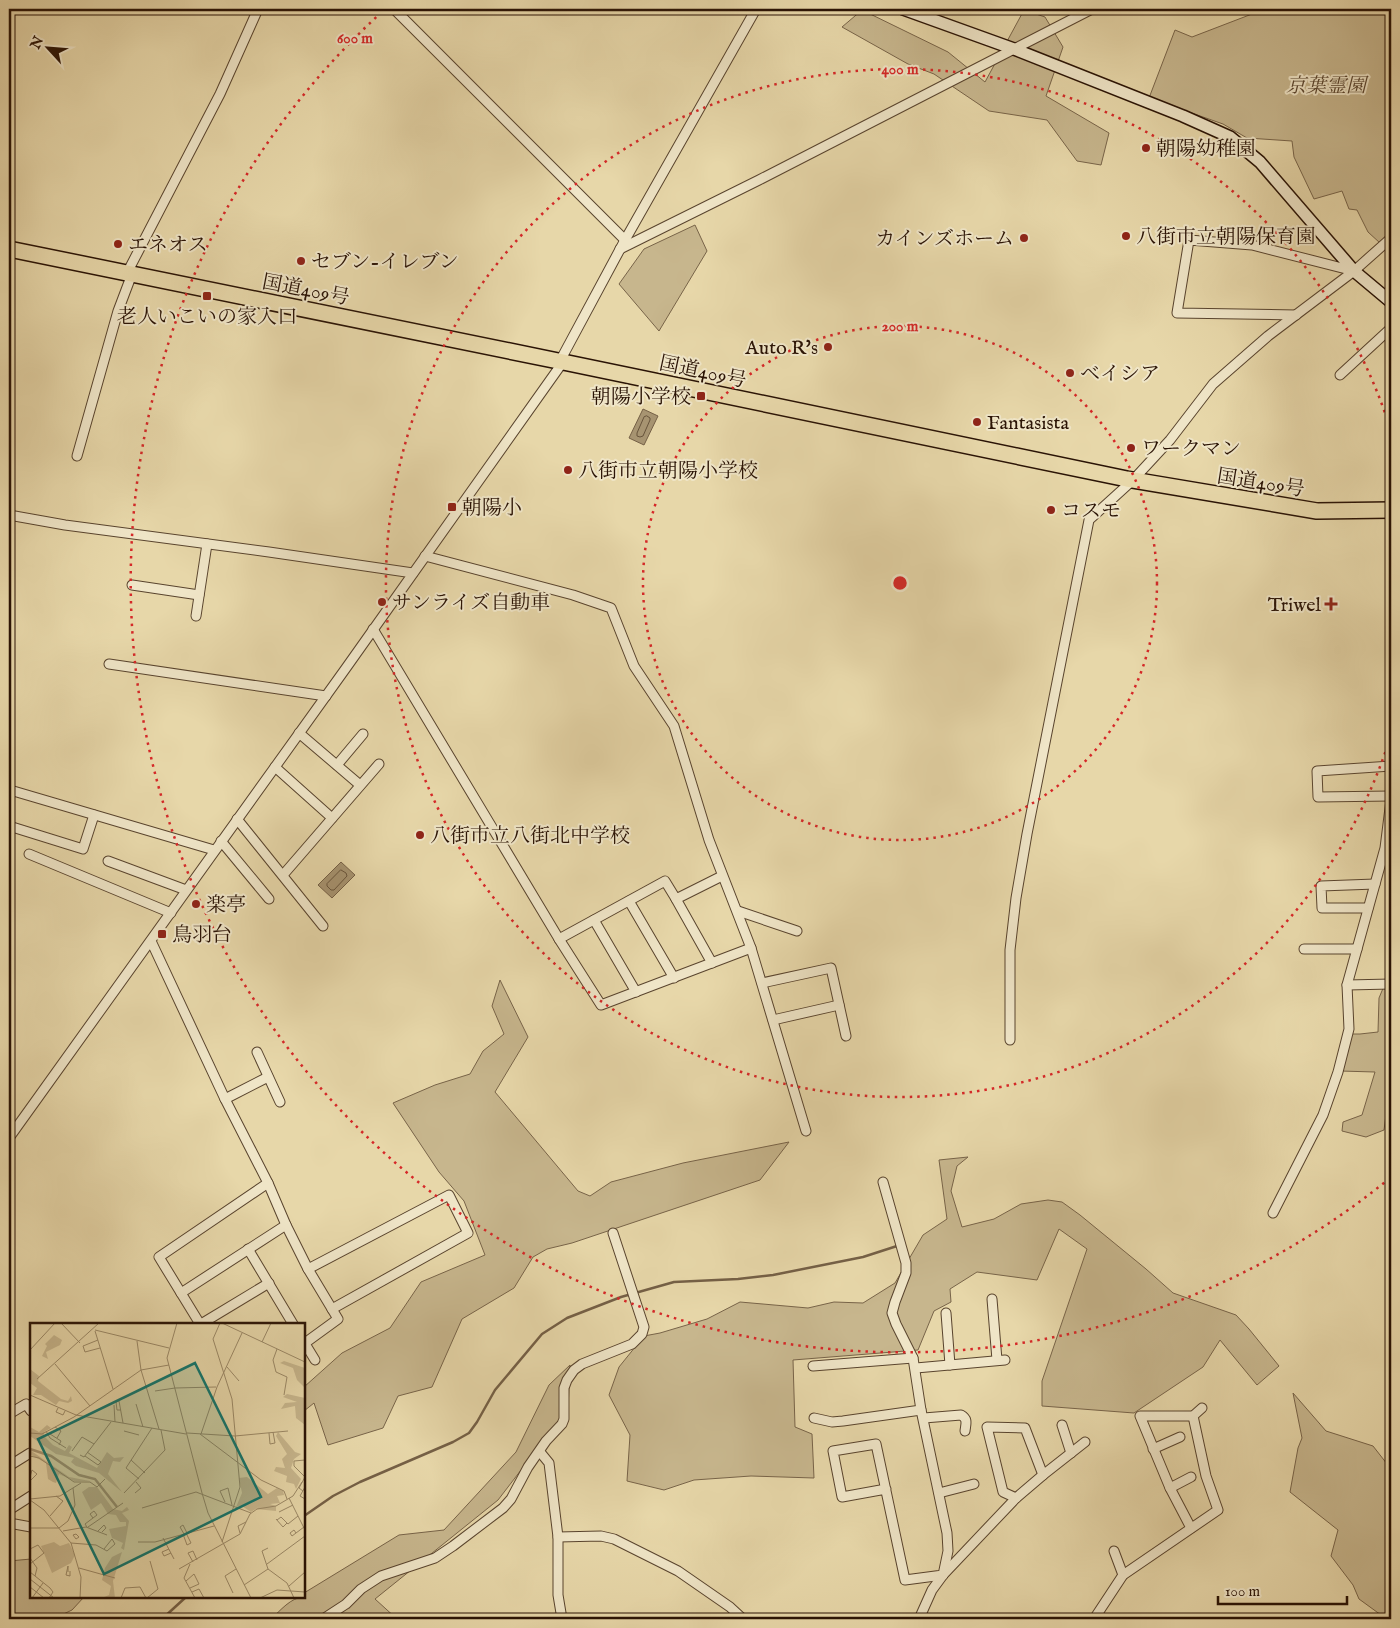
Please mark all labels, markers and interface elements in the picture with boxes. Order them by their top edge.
north arrow [22,22,72,72]
text: 600 m [337,29,373,48]
text: N [26,33,48,53]
text: 400 m [882,60,919,79]
park label: 京葉霊園 [1286,74,1369,99]
place label: 朝陽幼稚園 [1156,137,1256,162]
marker: 朝陽幼稚園 [1140,142,1152,154]
place label: 八街市立朝陽保育園 [1136,225,1316,250]
place label: カインズホーム [875,227,1014,252]
marker: 八街市立朝陽保育園 [1120,230,1132,242]
marker: カインズホーム [1018,232,1030,244]
place label: エネオス [128,233,208,258]
marker: エネオス [112,238,124,250]
place label: セブン-イレブン [311,250,459,275]
marker: セブン-イレブン [295,255,307,267]
street label: 国道409号 [260,270,351,311]
marker: 老人いこいの家入口 [201,290,213,302]
place label: 老人いこいの家入口 [117,305,297,330]
text: 200 m [882,317,919,336]
place label: Auto R's [744,336,818,361]
marker: Auto R's [822,341,834,353]
street label: 国道409号 [657,351,749,394]
place label: ベイシア [1080,362,1160,387]
marker: ベイシア [1064,367,1076,379]
place label: 朝陽小学校 [591,385,691,410]
marker: 朝陽小学校 [695,390,707,402]
place label: Fantasista [987,411,1069,436]
marker: Fantasista [971,416,983,428]
place label: ワークマン [1141,437,1241,462]
marker: ワークマン [1125,442,1137,454]
place label: 八街市立朝陽小学校 [578,459,758,484]
marker: 八街市立朝陽小学校 [562,464,574,476]
street label: 国道409号 [1215,464,1306,503]
place label: 朝陽小 [462,496,522,521]
place label: コスモ [1061,499,1121,524]
marker: 朝陽小 [446,501,458,513]
marker: コスモ [1045,504,1057,516]
centre of rings [891,574,909,592]
place label: サンライズ自動車 [392,591,550,616]
place label: Triwel [1268,593,1322,618]
marker: サンライズ自動車 [376,596,388,608]
marker: Triwel [1325,598,1337,610]
place label: 八街市立八街北中学校 [430,824,630,849]
marker: 八街市立八街北中学校 [414,829,426,841]
place label: 楽亭 [206,893,246,918]
marker: 楽亭 [190,898,202,910]
place label: 鳥羽台 [172,923,232,948]
marker: 鳥羽台 [156,928,168,940]
inset map [30,1323,305,1598]
scale bar [1218,1573,1346,1605]
text: 100 m [1225,1582,1261,1601]

